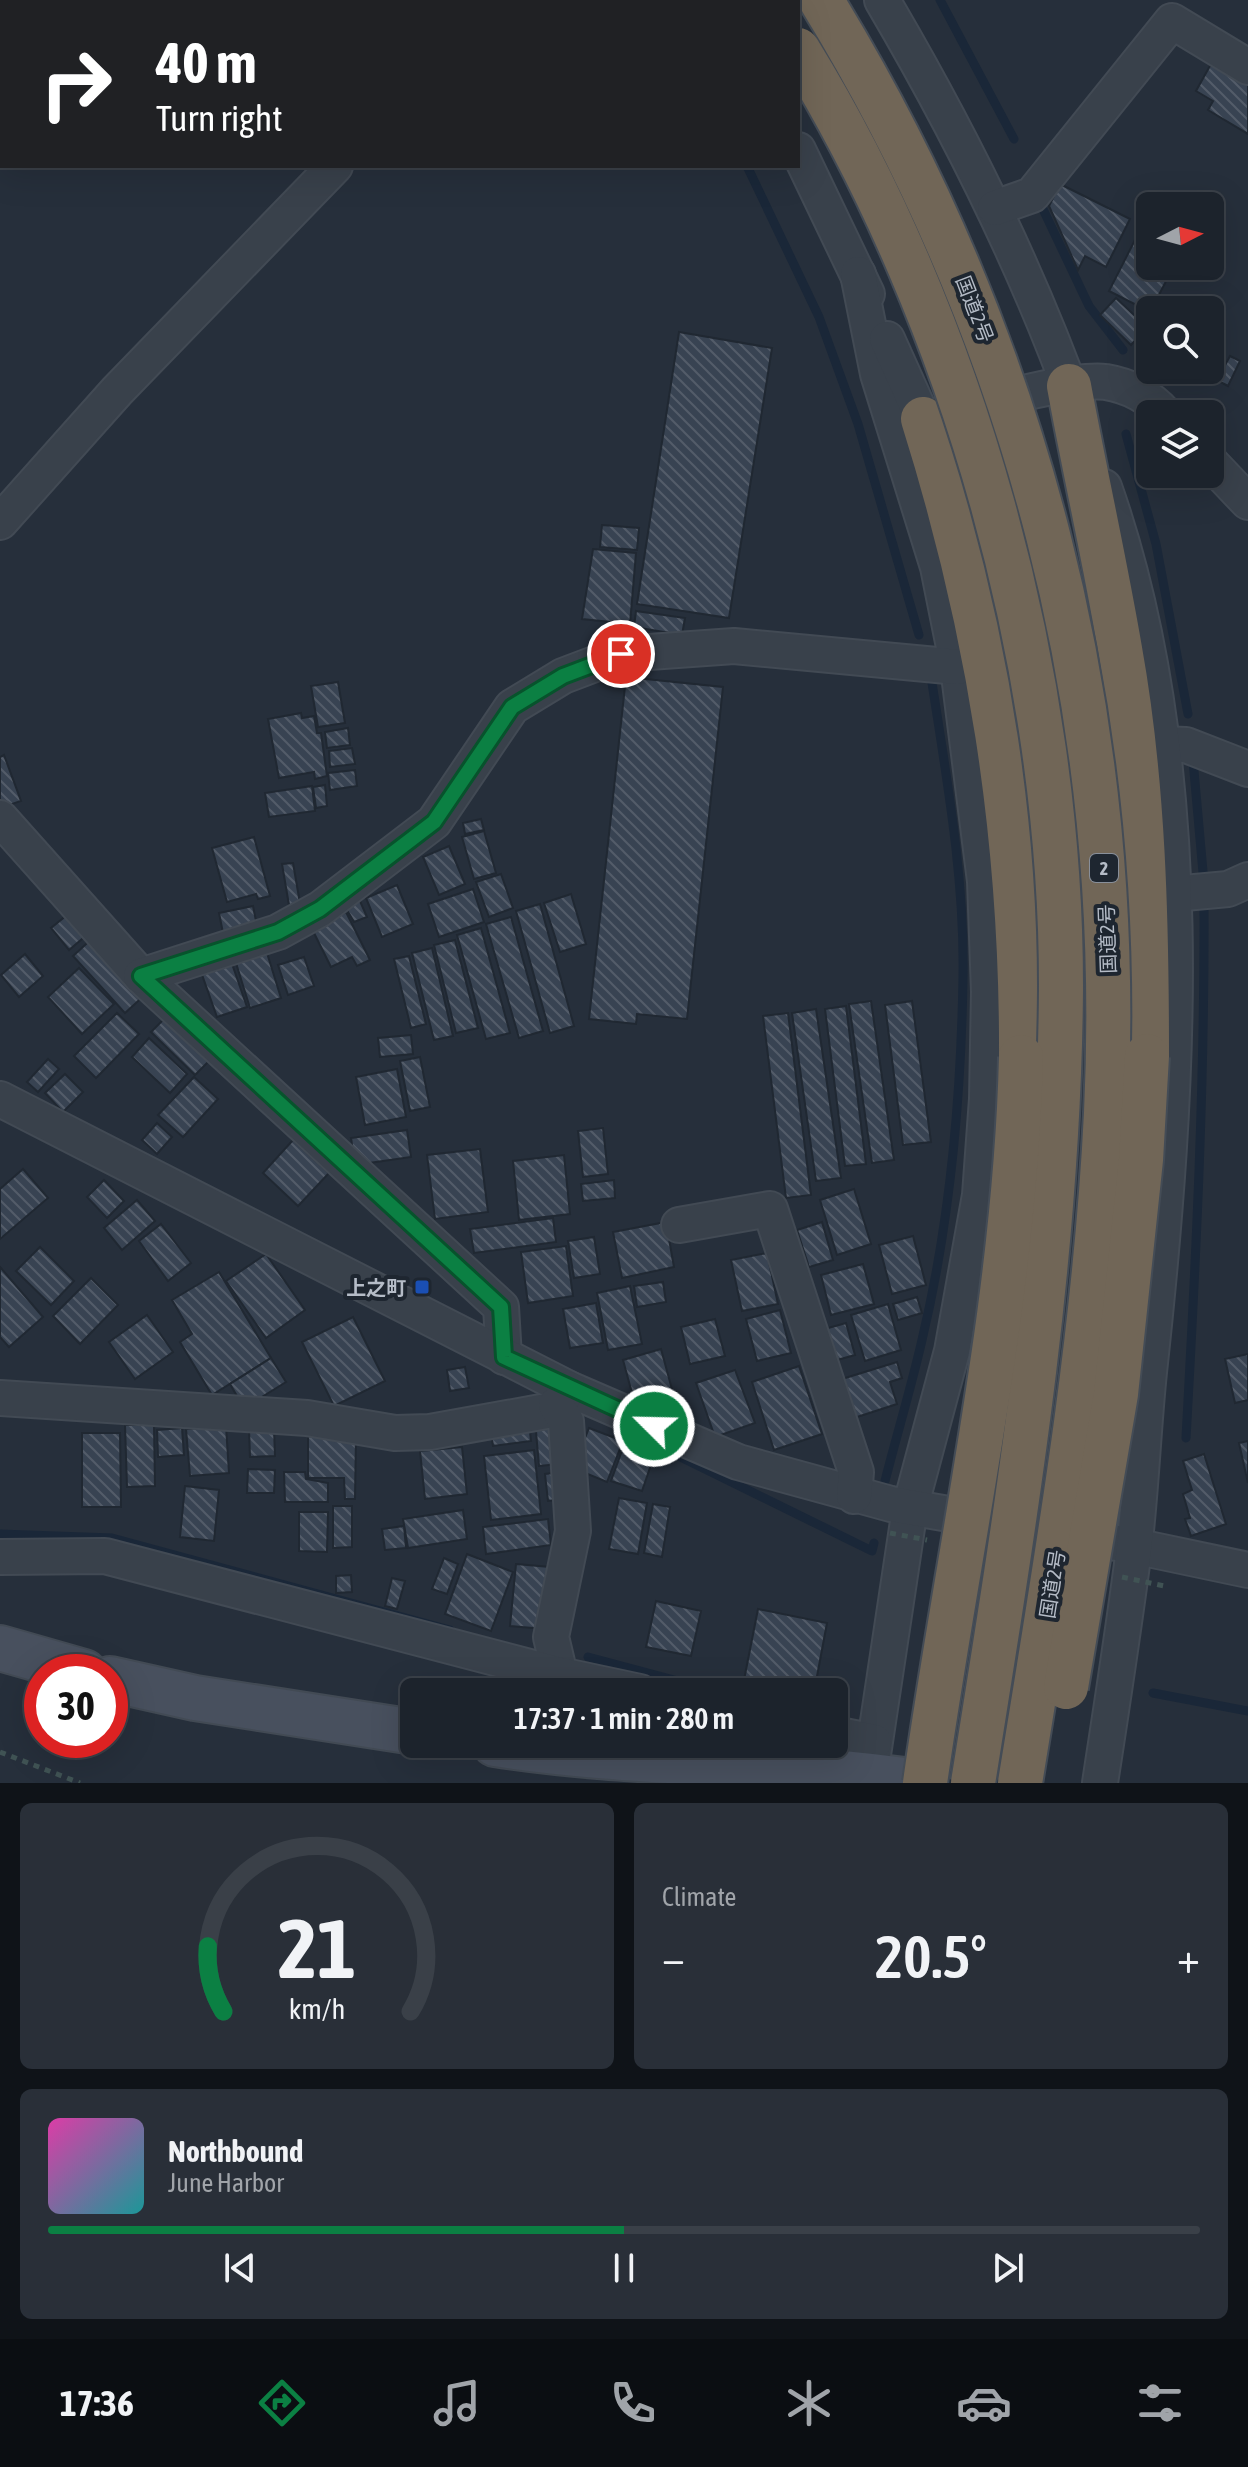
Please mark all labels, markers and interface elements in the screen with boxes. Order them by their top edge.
text: 40 m [156,31,257,95]
icon: right [24,32,128,136]
text: Turn right [156,97,283,139]
north arrow [1136,192,1224,280]
map controls [1136,192,1224,488]
street label: 国道2号 [952,272,998,346]
button: search [1136,296,1224,384]
button: layers [1136,400,1224,488]
pin [587,620,655,688]
icon: arrive [599,632,643,676]
road number: 2 [1090,854,1118,882]
street label: 国道2号 [1094,904,1120,974]
place label: 上之町 [346,1276,406,1299]
marker: 上之町 [413,1278,431,1296]
position arrow [612,1384,696,1468]
street label: 国道2号 [1035,1548,1069,1620]
speed limit sign: 30 [24,1654,128,1758]
text: 17:37 · 1 min · 280 m [514,1701,734,1735]
text: Climate [662,1882,736,1912]
text: 21 [278,1900,356,1996]
text: 20.5° [875,1922,987,1991]
text: − [662,1932,685,1982]
text: + [1177,1932,1200,1982]
text: km/h [289,1992,345,2025]
text: Northbound [168,2134,303,2168]
text: June Harbor [168,2168,284,2198]
icon: previous [218,2246,262,2290]
icon: pause [602,2246,646,2290]
icon: next [986,2246,1030,2290]
icon: directions [254,2375,310,2431]
icon: music [429,2375,485,2431]
icon: phone [605,2375,661,2431]
icon: climate [781,2375,837,2431]
icon: car [956,2375,1012,2431]
icon: filters [1132,2375,1188,2431]
text: 17:36 [60,2382,134,2424]

